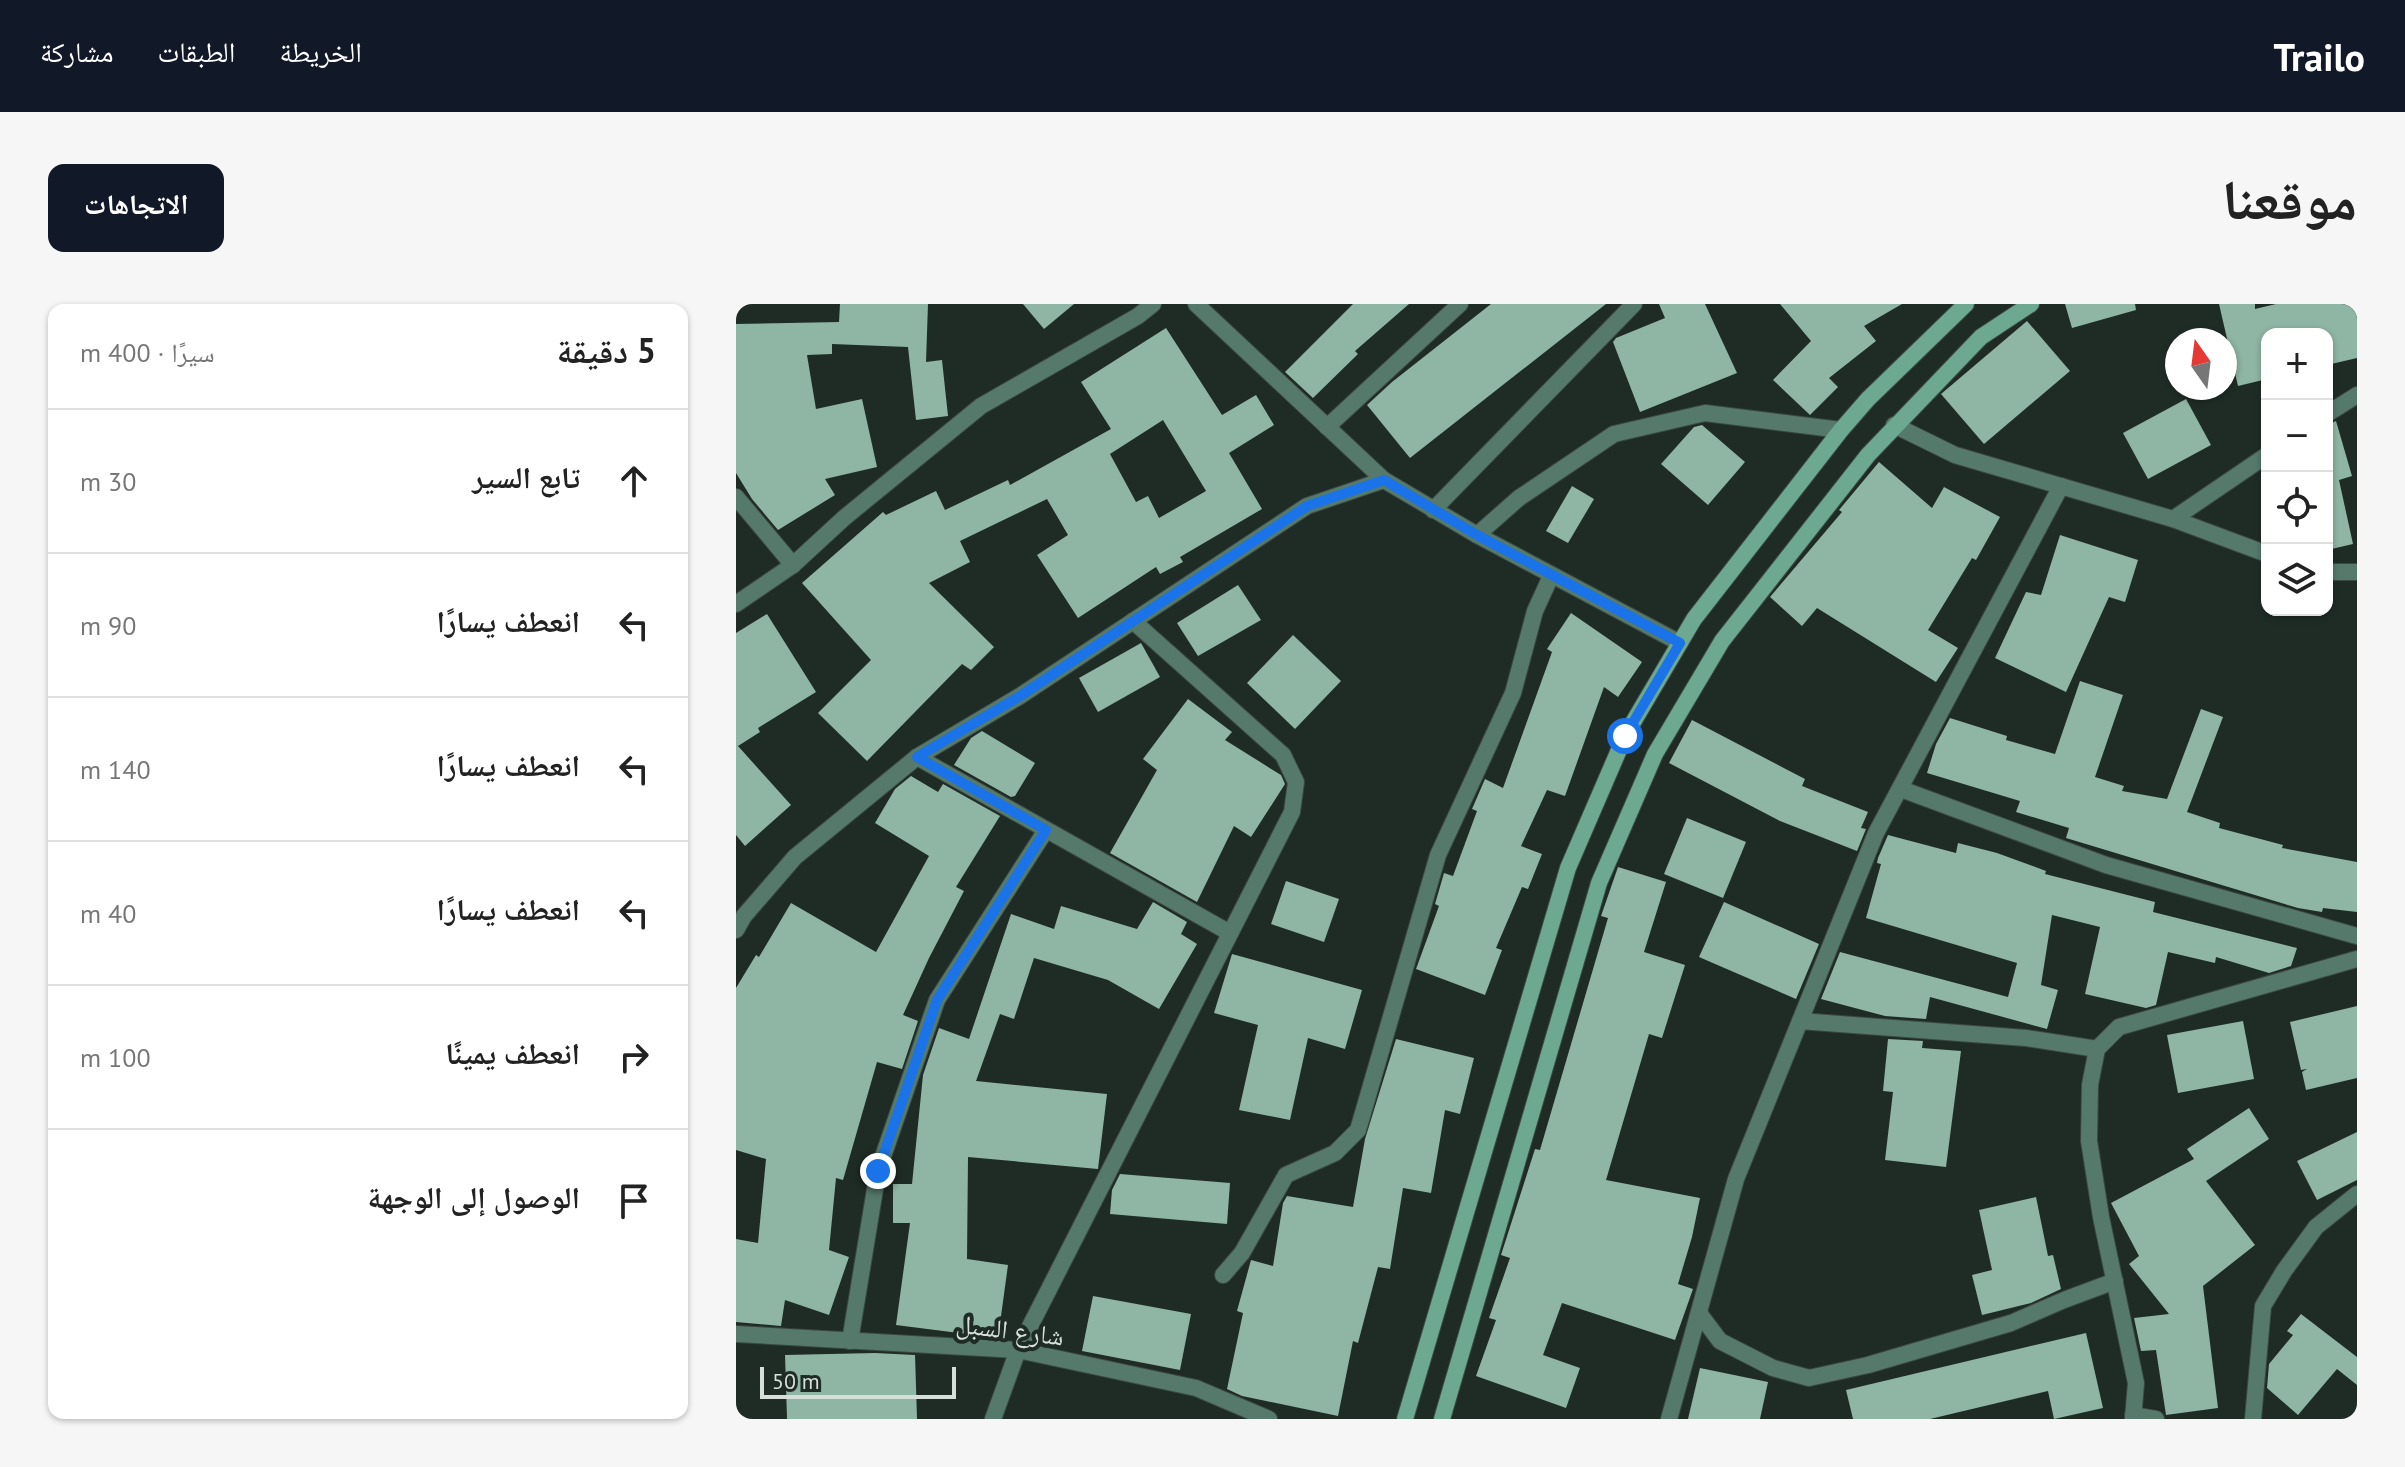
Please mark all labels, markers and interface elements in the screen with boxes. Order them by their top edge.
text: Trailo [2273,32,2365,81]
text: مشاركة [40,33,114,70]
text: الطبقات [158,33,235,70]
text: الخريطة [279,33,362,70]
text: موقعنا [2222,163,2357,235]
button: الاتجاهات [48,164,224,252]
text: 5 دقيقة [557,328,656,372]
north arrow [2165,328,2237,400]
map controls [2261,328,2333,616]
button: + [2261,328,2333,400]
text: سيرًا · 400 m [80,336,215,369]
button: − [2261,400,2333,472]
text: تابع السير [472,457,580,496]
icon: ahead [612,459,656,503]
text: 30 m [80,465,136,498]
button: locate [2261,472,2333,544]
button: layers [2261,544,2333,616]
text: انعطف يسارًا [436,601,580,640]
icon: left [612,603,656,647]
text: 90 m [80,609,136,642]
route start [1607,718,1643,754]
text: انعطف يسارًا [436,745,580,784]
icon: left [612,747,656,791]
text: 140 m [80,753,151,786]
text: انعطف يسارًا [436,889,580,928]
icon: left [612,891,656,935]
text: 40 m [80,897,136,930]
text: انعطف يمينًا [445,1033,580,1072]
icon: right [612,1035,656,1079]
text: 100 m [80,1041,151,1074]
route end [860,1153,896,1189]
text: الوصول إلى الوجهة [368,1177,580,1216]
icon: arrive [612,1179,656,1223]
street label: شارع السبل [954,1307,1066,1352]
scale bar [760,1363,956,1399]
text: 50 m [772,1367,820,1395]

